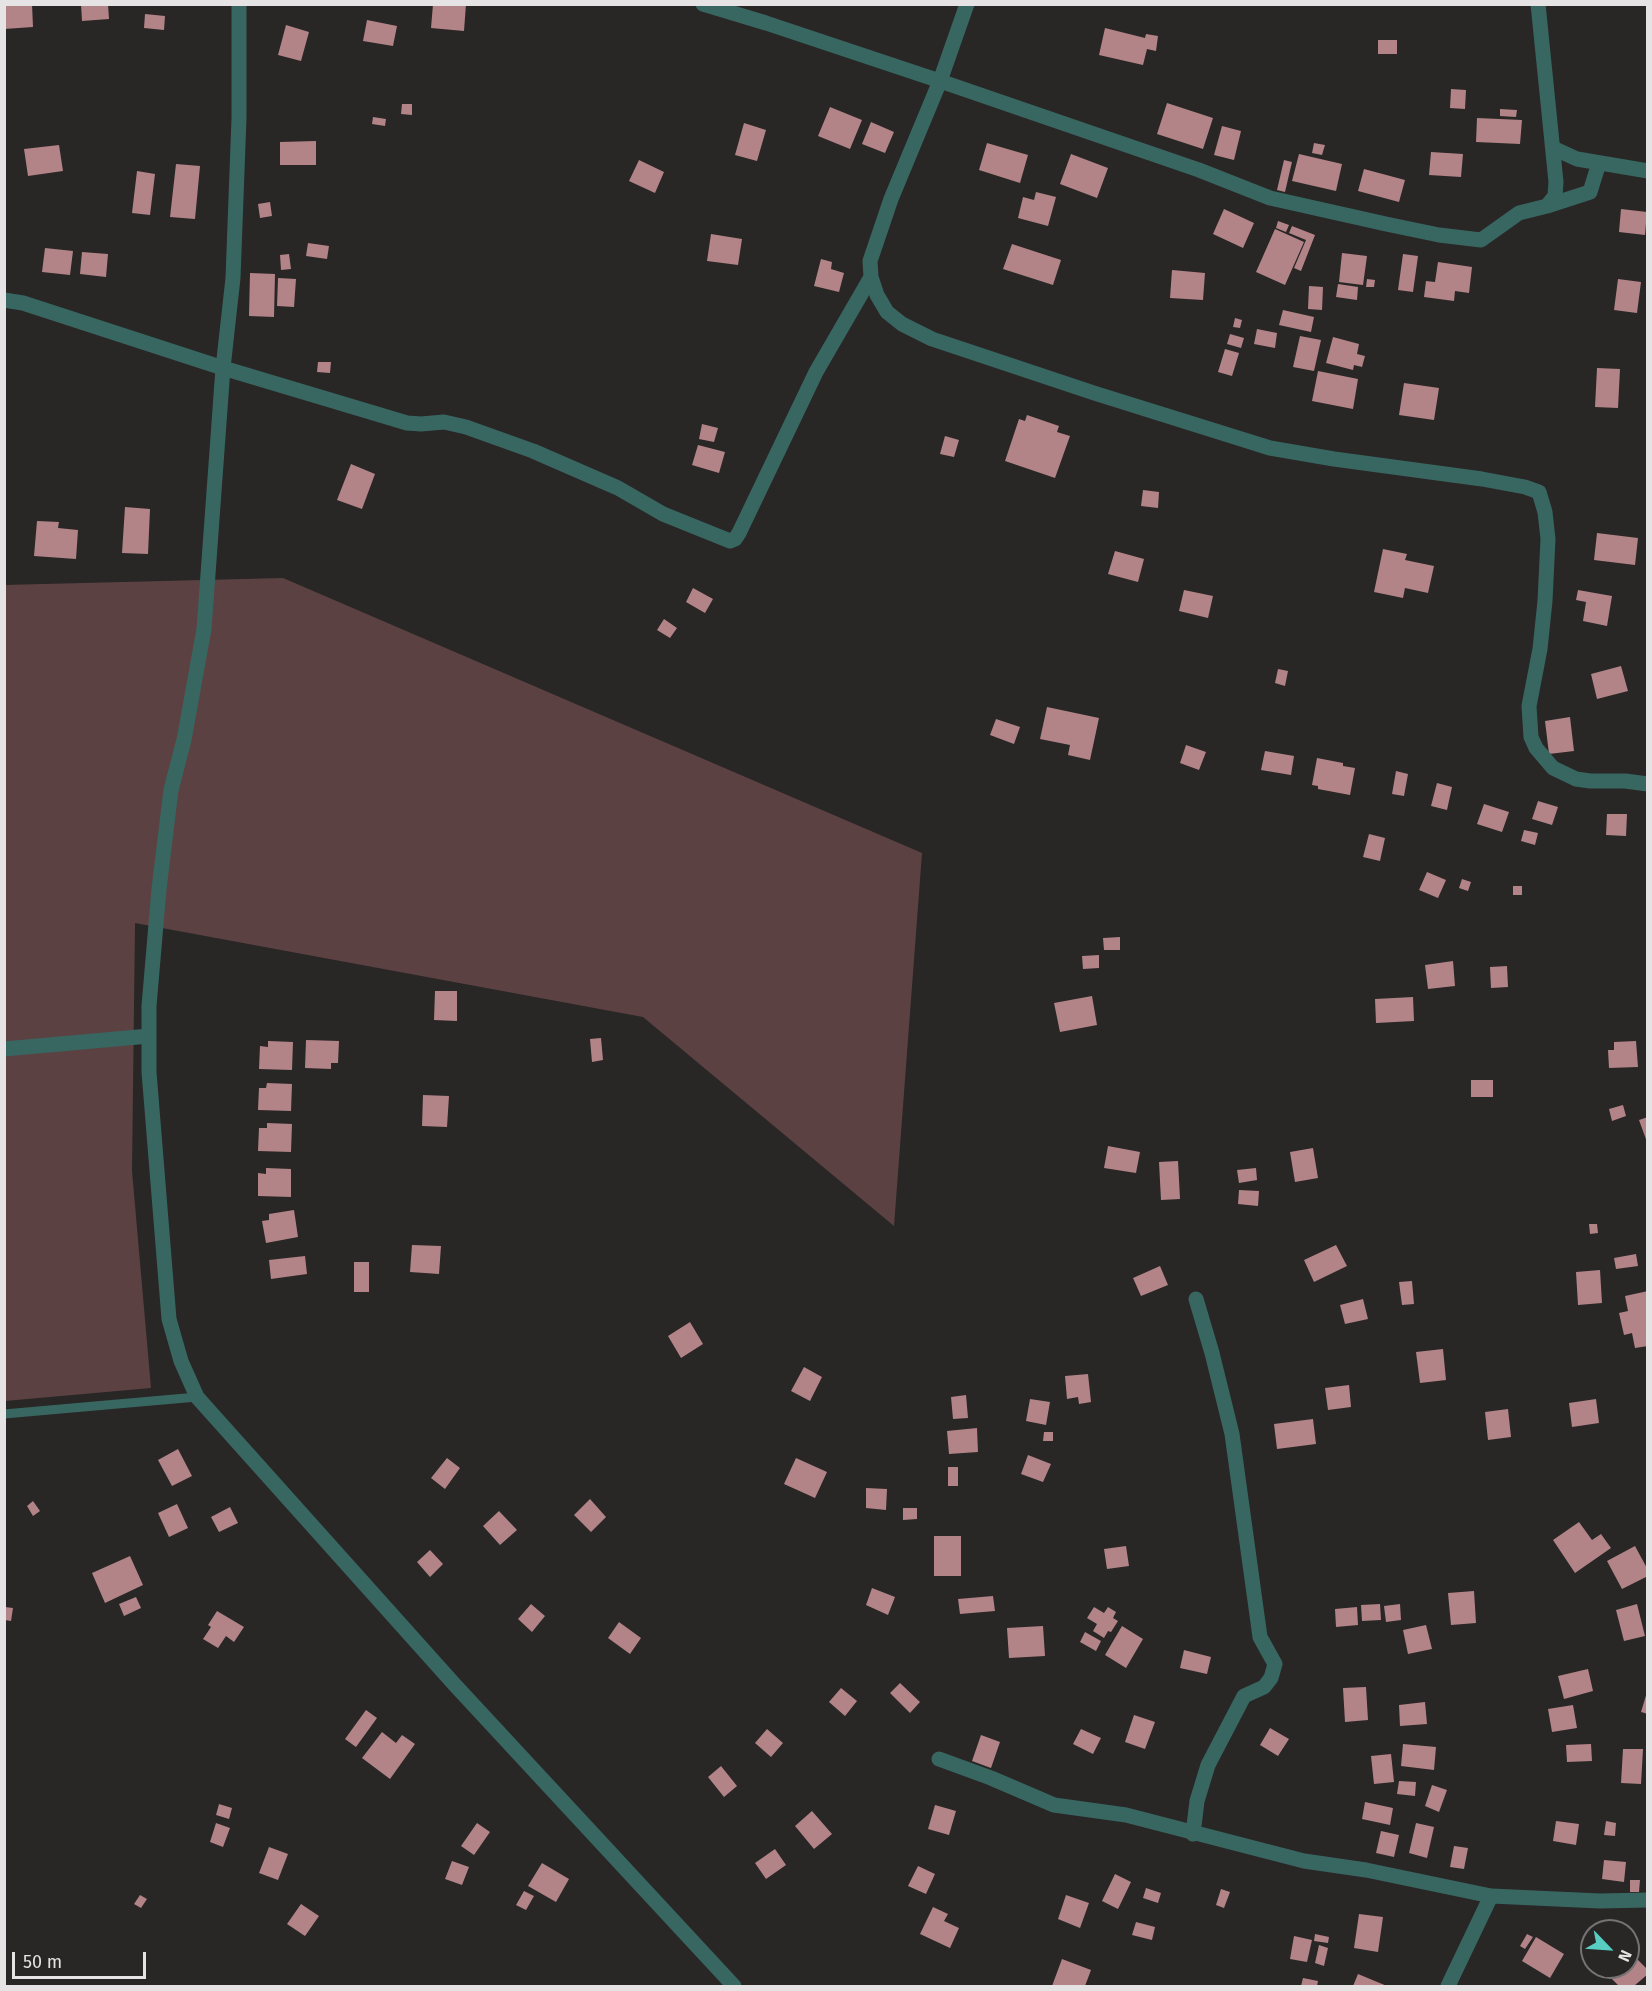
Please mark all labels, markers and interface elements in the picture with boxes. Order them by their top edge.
north arrow [1580,1919,1640,1979]
scale bar [15,1940,148,1978]
text: N [1614,1947,1636,1965]
text: 50 m [23,1951,62,1973]

